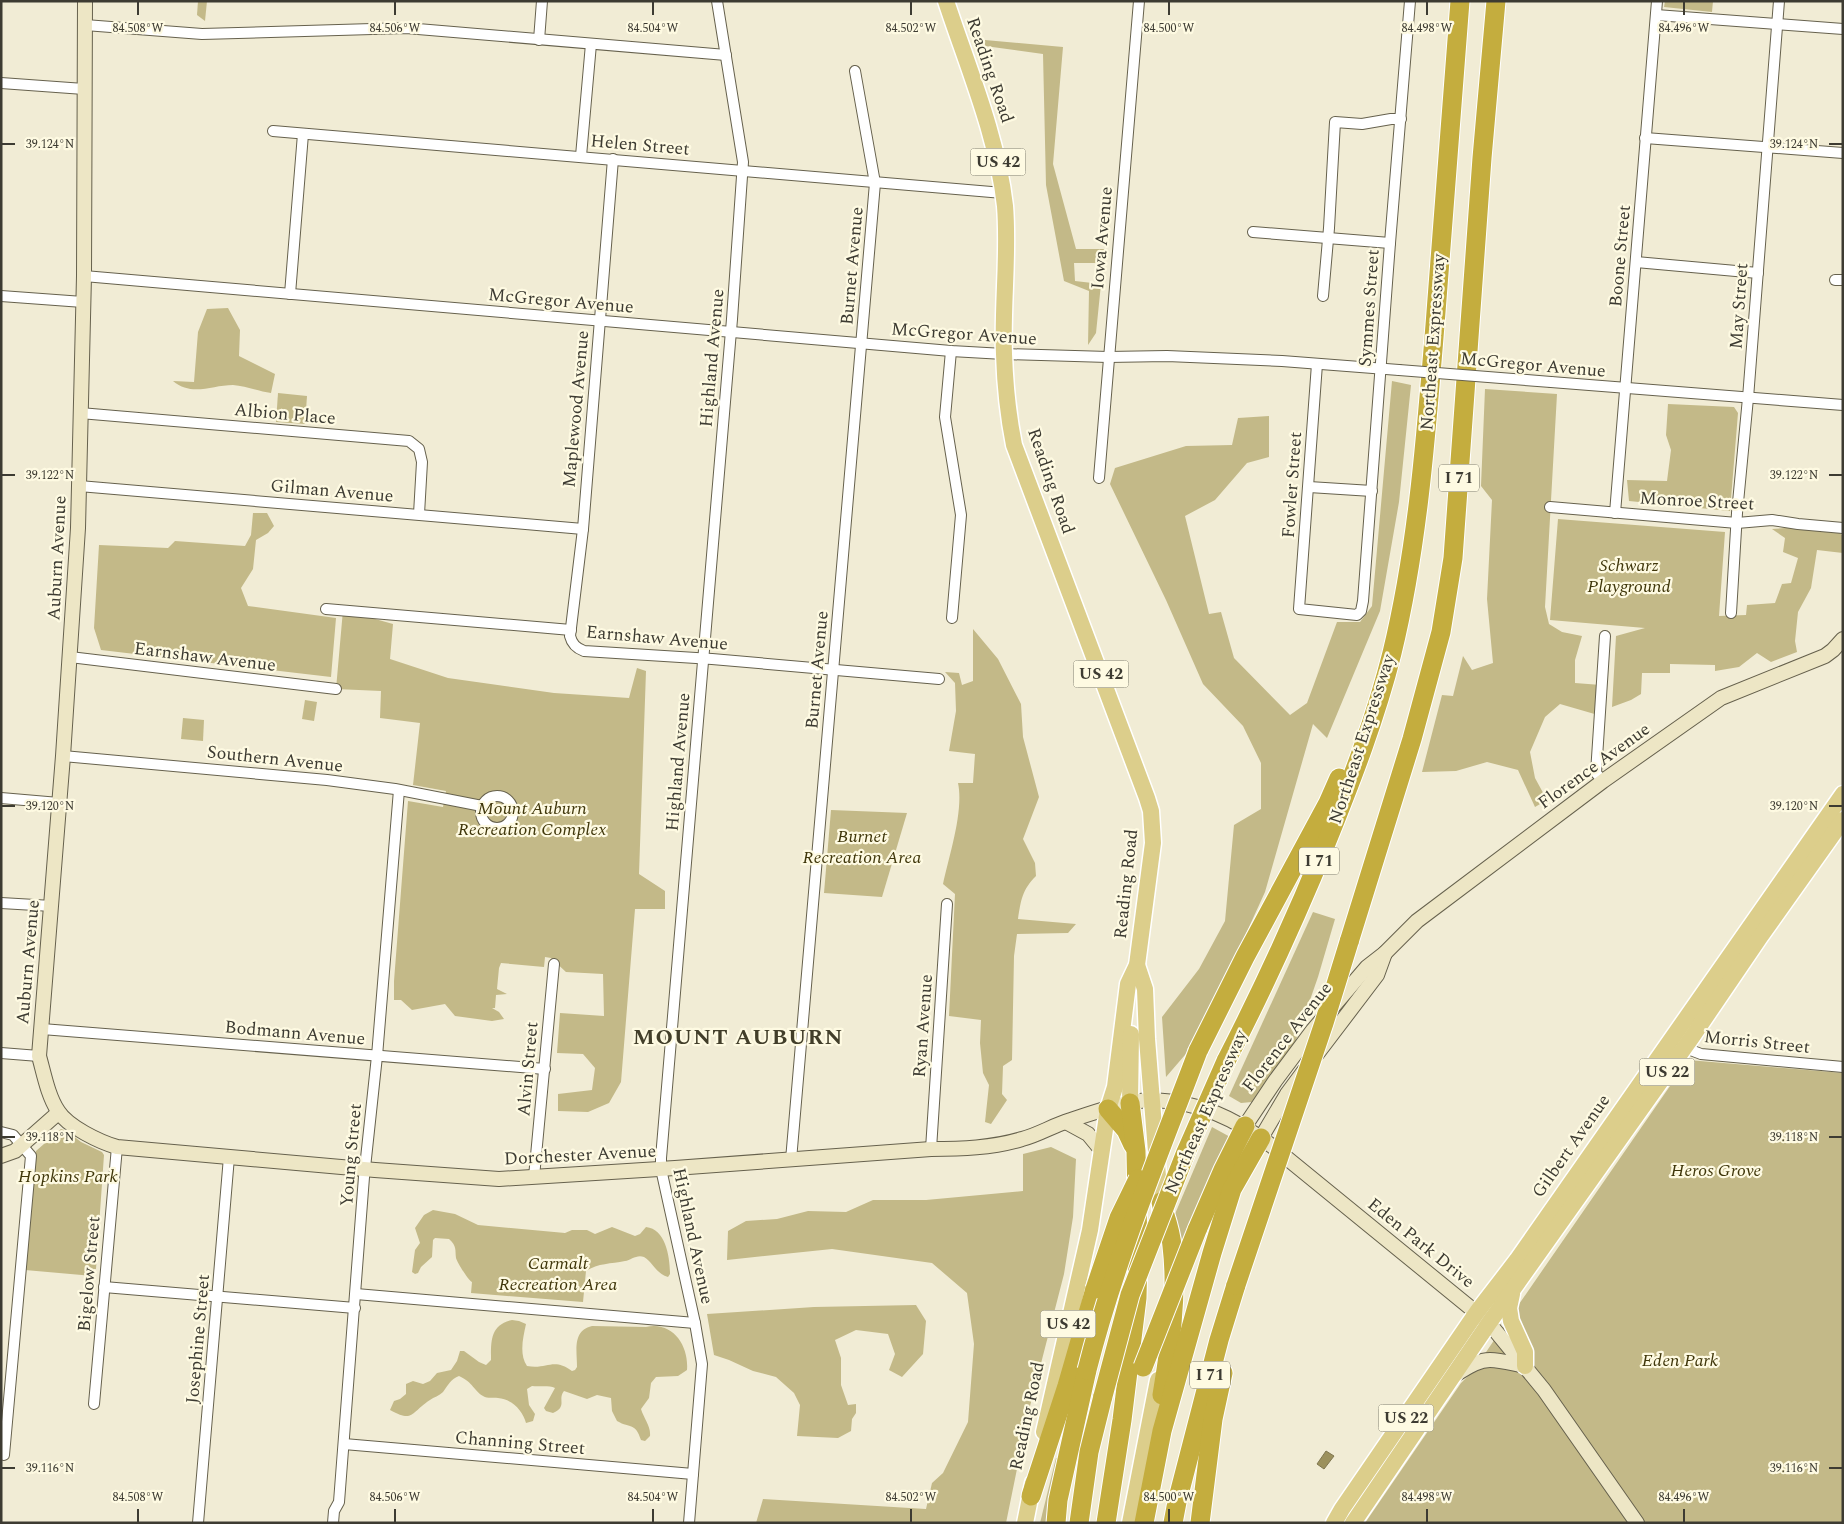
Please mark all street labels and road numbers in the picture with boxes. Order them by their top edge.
street label: Reading Road [959,13,1021,127]
street label: Helen Street [589,127,691,163]
road number: US 42 [970,148,1026,176]
street label: Iowa Avenue [1084,186,1120,290]
street label: Boone Street [1602,204,1638,308]
street label: Burnet Avenue [833,206,871,326]
street label: Symmes Street [1351,248,1387,368]
street label: Northeast Expressway [1413,251,1453,431]
street label: May Street [1723,262,1755,350]
street label: McGregor Avenue [487,281,635,321]
street label: Highland Avenue [692,288,732,428]
street label: McGregor Avenue [890,315,1038,353]
street label: Maplewood Avenue [556,329,596,489]
street label: McGregor Avenue [1459,345,1607,385]
street label: Albion Place [233,396,337,432]
street label: Reading Road [1020,424,1082,538]
street label: Fowler Street [1275,431,1309,539]
road number: I 71 [1439,464,1479,492]
street label: Gilman Avenue [269,472,395,510]
street label: Monroe Street [1639,485,1755,517]
street label: Auburn Avenue [40,495,74,621]
street label: Burnet Avenue [798,610,836,730]
street label: Earnshaw Avenue [585,618,729,658]
street label: Earnshaw Avenue [133,635,277,679]
street label: Northeast Expressway [1322,649,1403,827]
road number: US 42 [1074,661,1128,688]
street label: Highland Avenue [658,692,698,832]
street label: Florence Avenue [1532,716,1656,816]
street label: Southern Avenue [206,738,344,780]
street label: Reading Road [1107,828,1145,940]
road number: I 71 [1299,848,1339,874]
street label: Auburn Avenue [9,899,47,1025]
street label: Ryan Avenue [906,973,940,1079]
street label: Florence Avenue [1235,976,1339,1098]
street label: Bodmann Avenue [224,1013,366,1053]
street label: Alvin Street [510,1020,546,1118]
street label: Morris Street [1703,1023,1811,1061]
street label: Northeast Expressway [1158,1024,1255,1198]
road number: US 22 [1640,1058,1694,1086]
street label: Gilbert Avenue [1525,1089,1617,1203]
street label: Young Street [333,1102,369,1208]
street label: Dorchester Avenue [503,1138,657,1172]
street label: Highland Avenue [665,1165,721,1307]
street label: Eden Park Drive [1362,1191,1480,1295]
street label: Bigelow Street [70,1215,108,1333]
street label: Josephine Street [179,1273,217,1405]
road number: US 42 [1040,1310,1096,1338]
street label: Reading Road [1002,1359,1052,1473]
road number: I 71 [1190,1362,1230,1388]
road number: US 22 [1378,1405,1434,1432]
street label: Channing Street [454,1424,586,1462]

